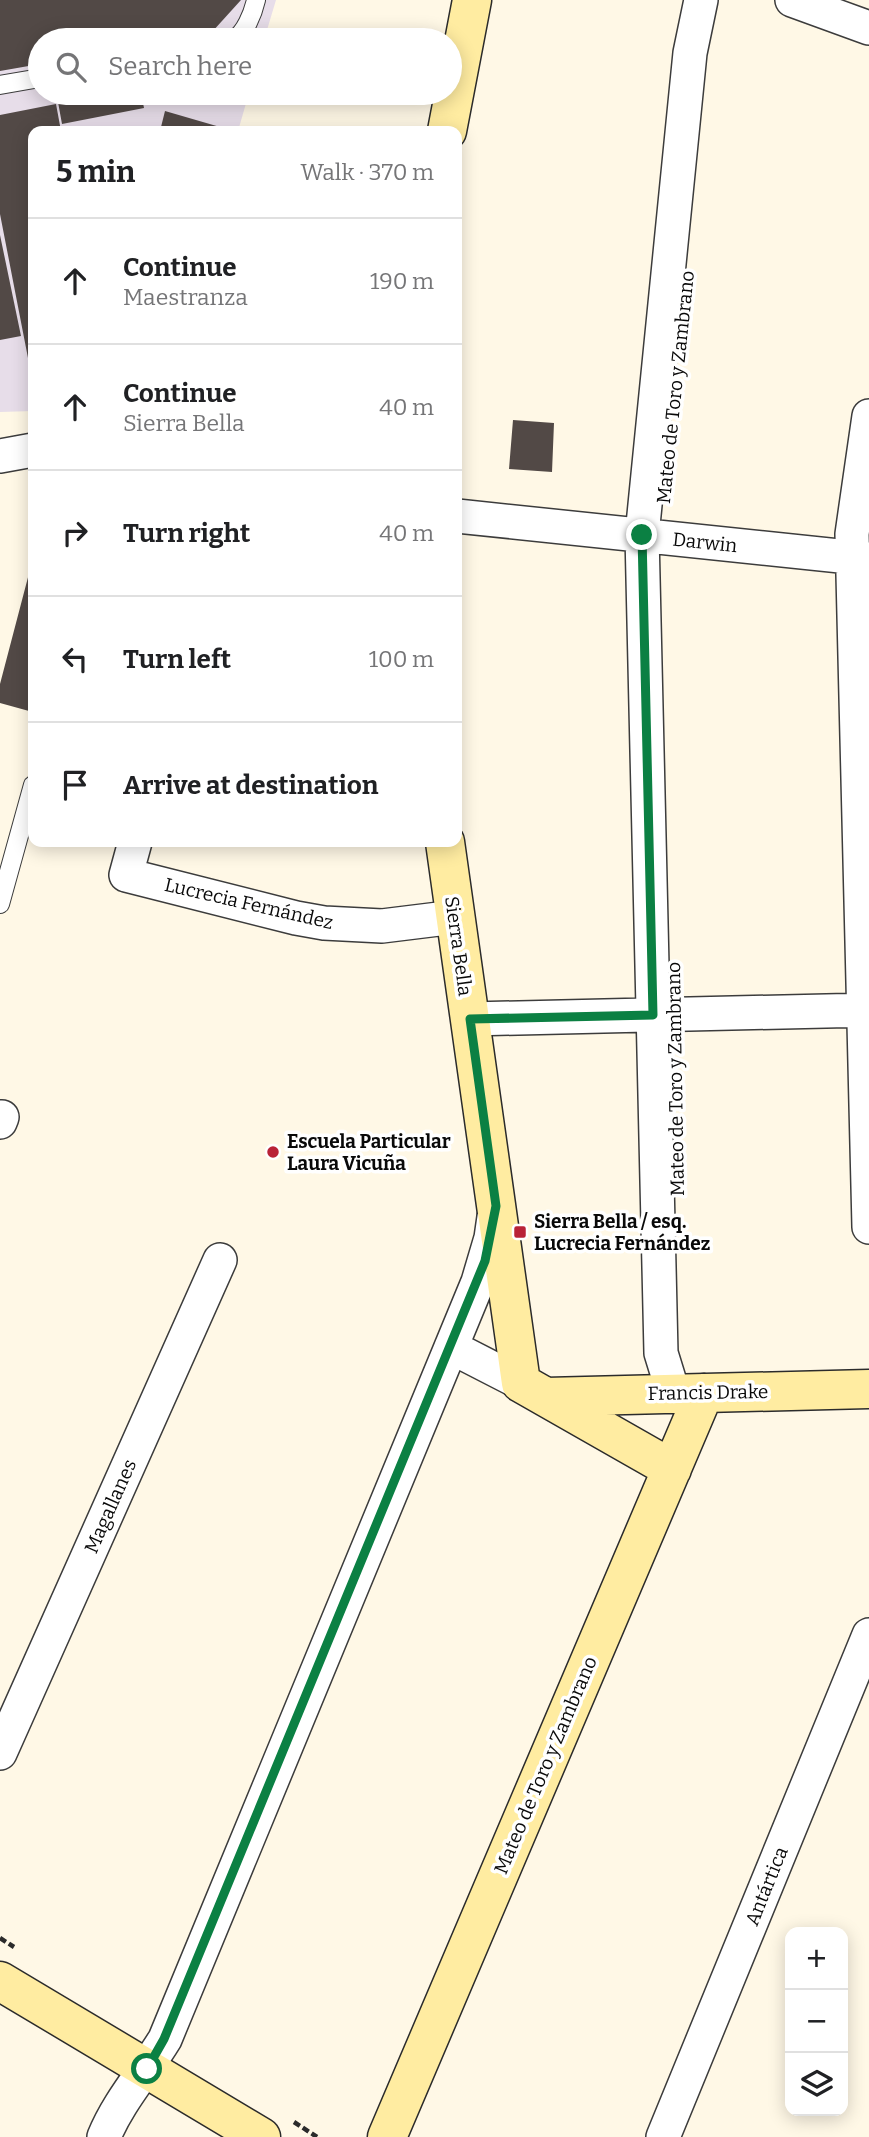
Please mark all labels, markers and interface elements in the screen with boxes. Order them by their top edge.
search box [28,28,462,105]
icon: search [52,48,90,86]
text: Search here [108,51,252,82]
text: 5 min [56,154,135,190]
text: Walk · 370 m [301,158,434,186]
text: Continue [123,252,237,283]
icon: ahead [56,262,94,300]
text: 190 m [370,267,434,295]
street label: Mateo de Toro y Zambrano [652,269,699,505]
text: Maestranza [123,283,248,311]
text: Continue [123,378,237,409]
icon: ahead [56,388,94,426]
text: 40 m [379,393,434,421]
text: Sierra Bella [123,409,245,437]
icon: right [56,514,94,552]
text: Turn right [123,518,250,549]
text: 40 m [379,519,434,547]
route end [626,519,657,550]
street label: Darwin [671,528,738,557]
icon: left [56,640,94,678]
text: Turn left [123,644,231,675]
text: 100 m [369,645,434,673]
icon: arrive [56,766,94,804]
text: Arrive at destination [123,770,378,801]
street label: Lucrecia Fernández [162,873,336,934]
street label: Sierra Bella [440,895,477,998]
street label: Mateo de Toro y Zambrano [662,962,689,1196]
place label: Escuela Particular Laura Vicuña [287,1130,451,1175]
marker: Escuela Particular Laura Vicuña [265,1144,281,1160]
place label: Sierra Bella / esq. Lucrecia Fernández [534,1210,710,1255]
marker: Sierra Bella / esq. Lucrecia Fernández [512,1224,528,1240]
street label: Francis Drake [647,1380,769,1405]
street label: Magallanes [80,1456,141,1557]
street label: Mateo de Toro y Zambrano [489,1653,602,1877]
street label: Antártica [740,1843,793,1929]
map controls [785,1927,848,2116]
button: + [785,1927,848,1990]
button: − [785,1990,848,2053]
route start [131,2053,162,2084]
button: layers [785,2053,848,2116]

